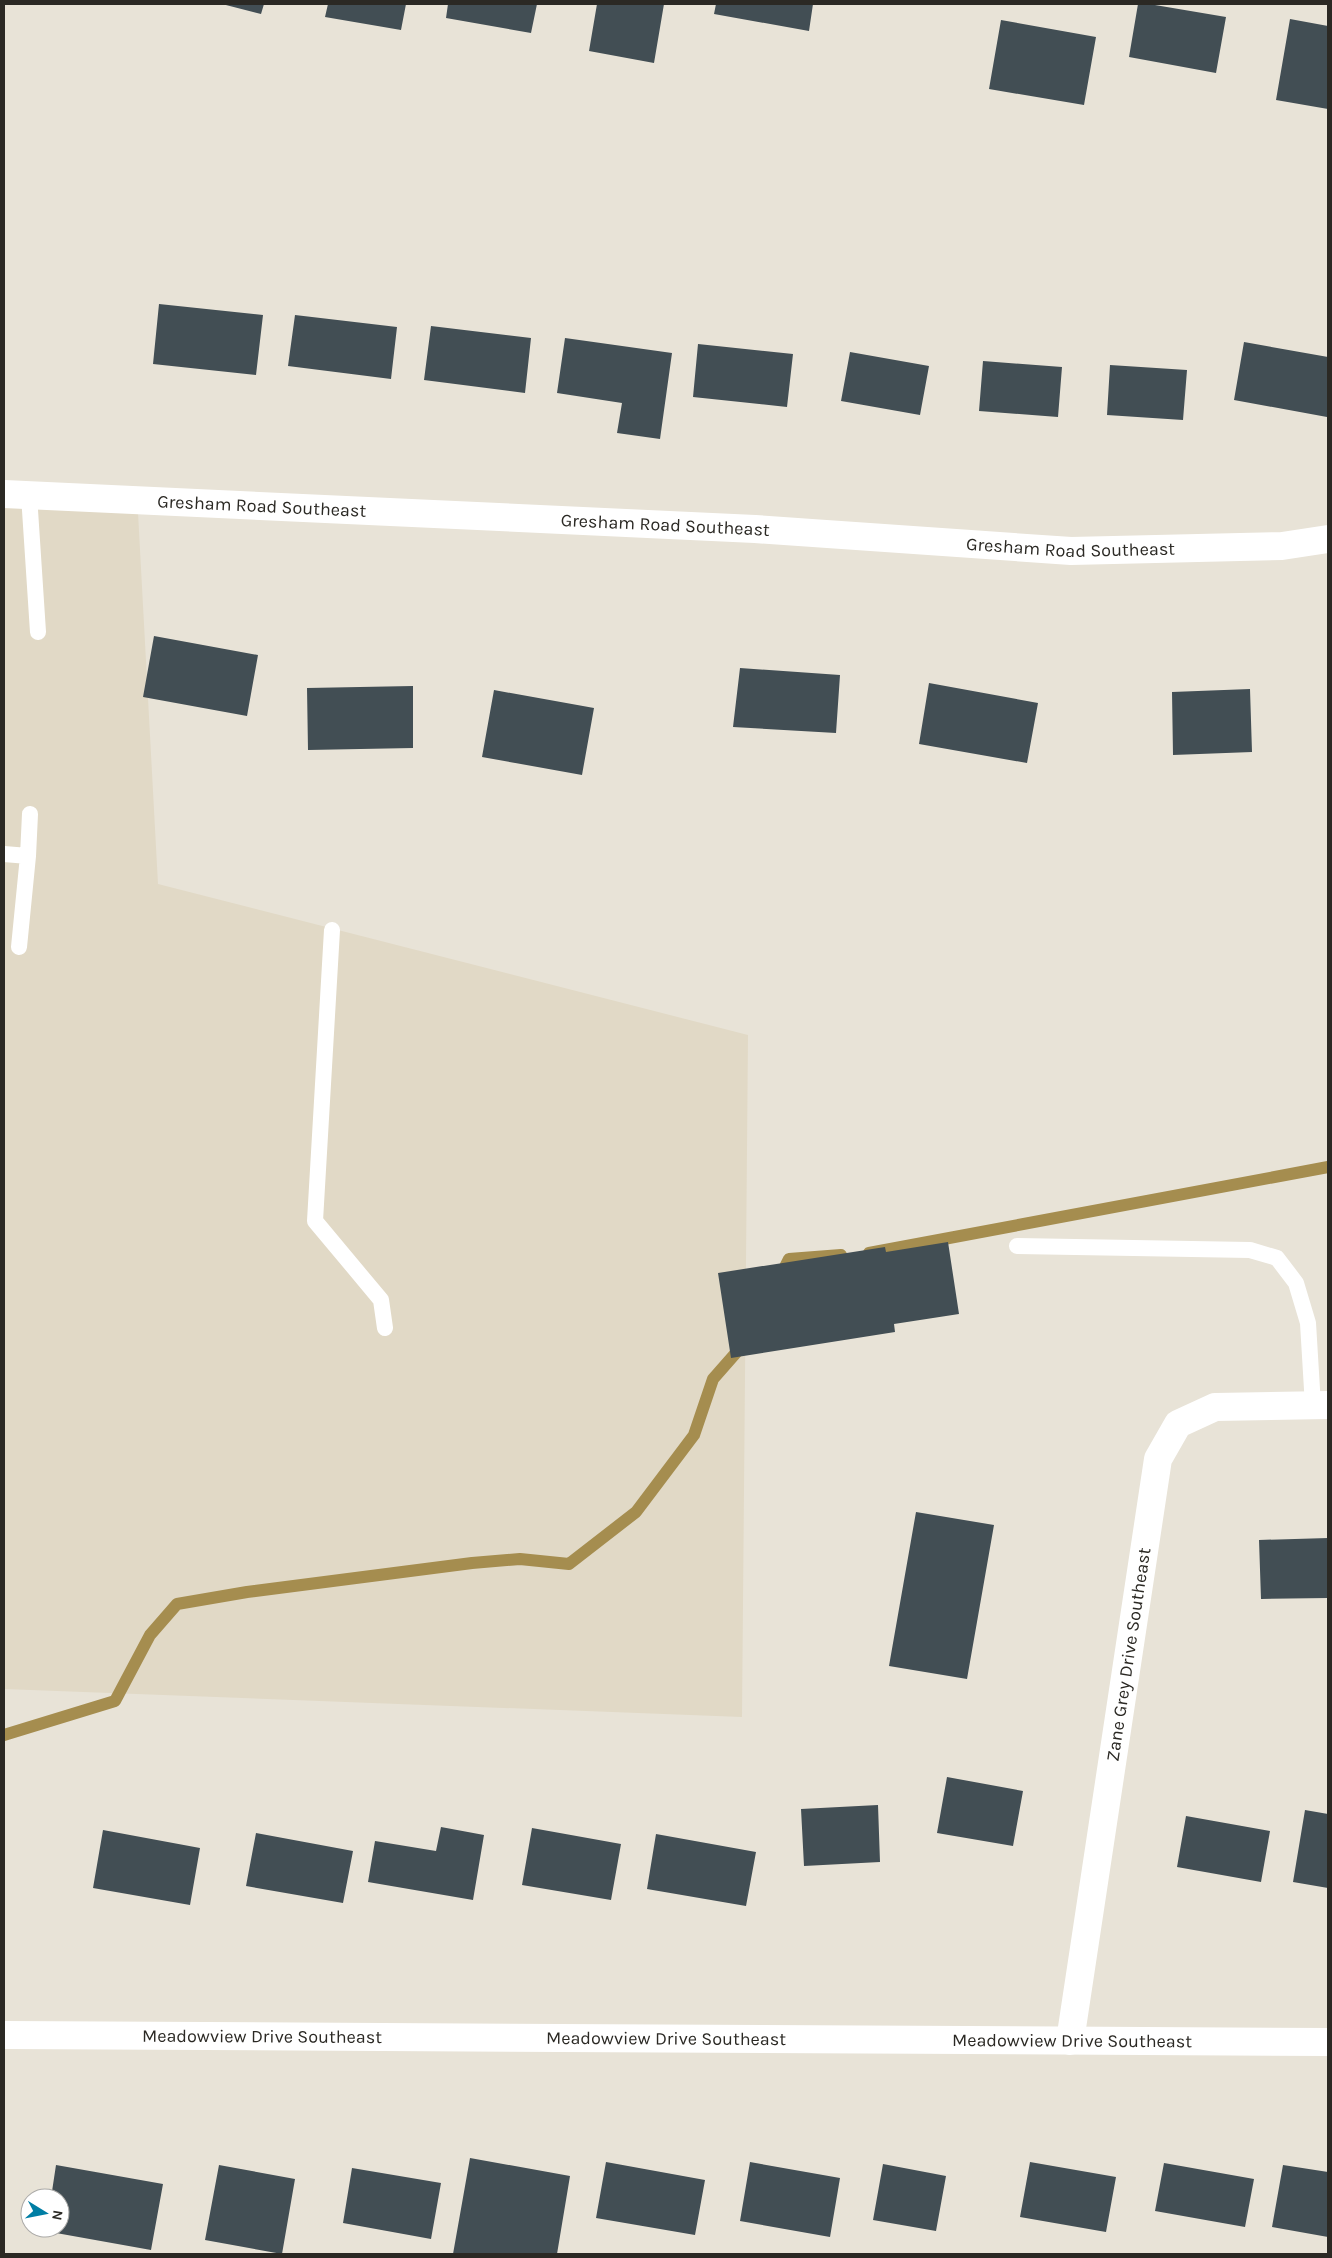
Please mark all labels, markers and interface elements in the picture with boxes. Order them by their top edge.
street label: Gresham Road Southeast [157,490,367,522]
street label: Gresham Road Southeast [560,509,771,541]
street label: Gresham Road Southeast [965,533,1175,562]
street label: Zane Grey Drive Southeast [1101,1546,1156,1763]
street label: Meadowview Drive Southeast [142,2025,382,2048]
street label: Meadowview Drive Southeast [546,2027,786,2050]
street label: Meadowview Drive Southeast [952,2029,1192,2052]
north arrow [20,2188,70,2238]
text: N [48,2209,67,2222]

